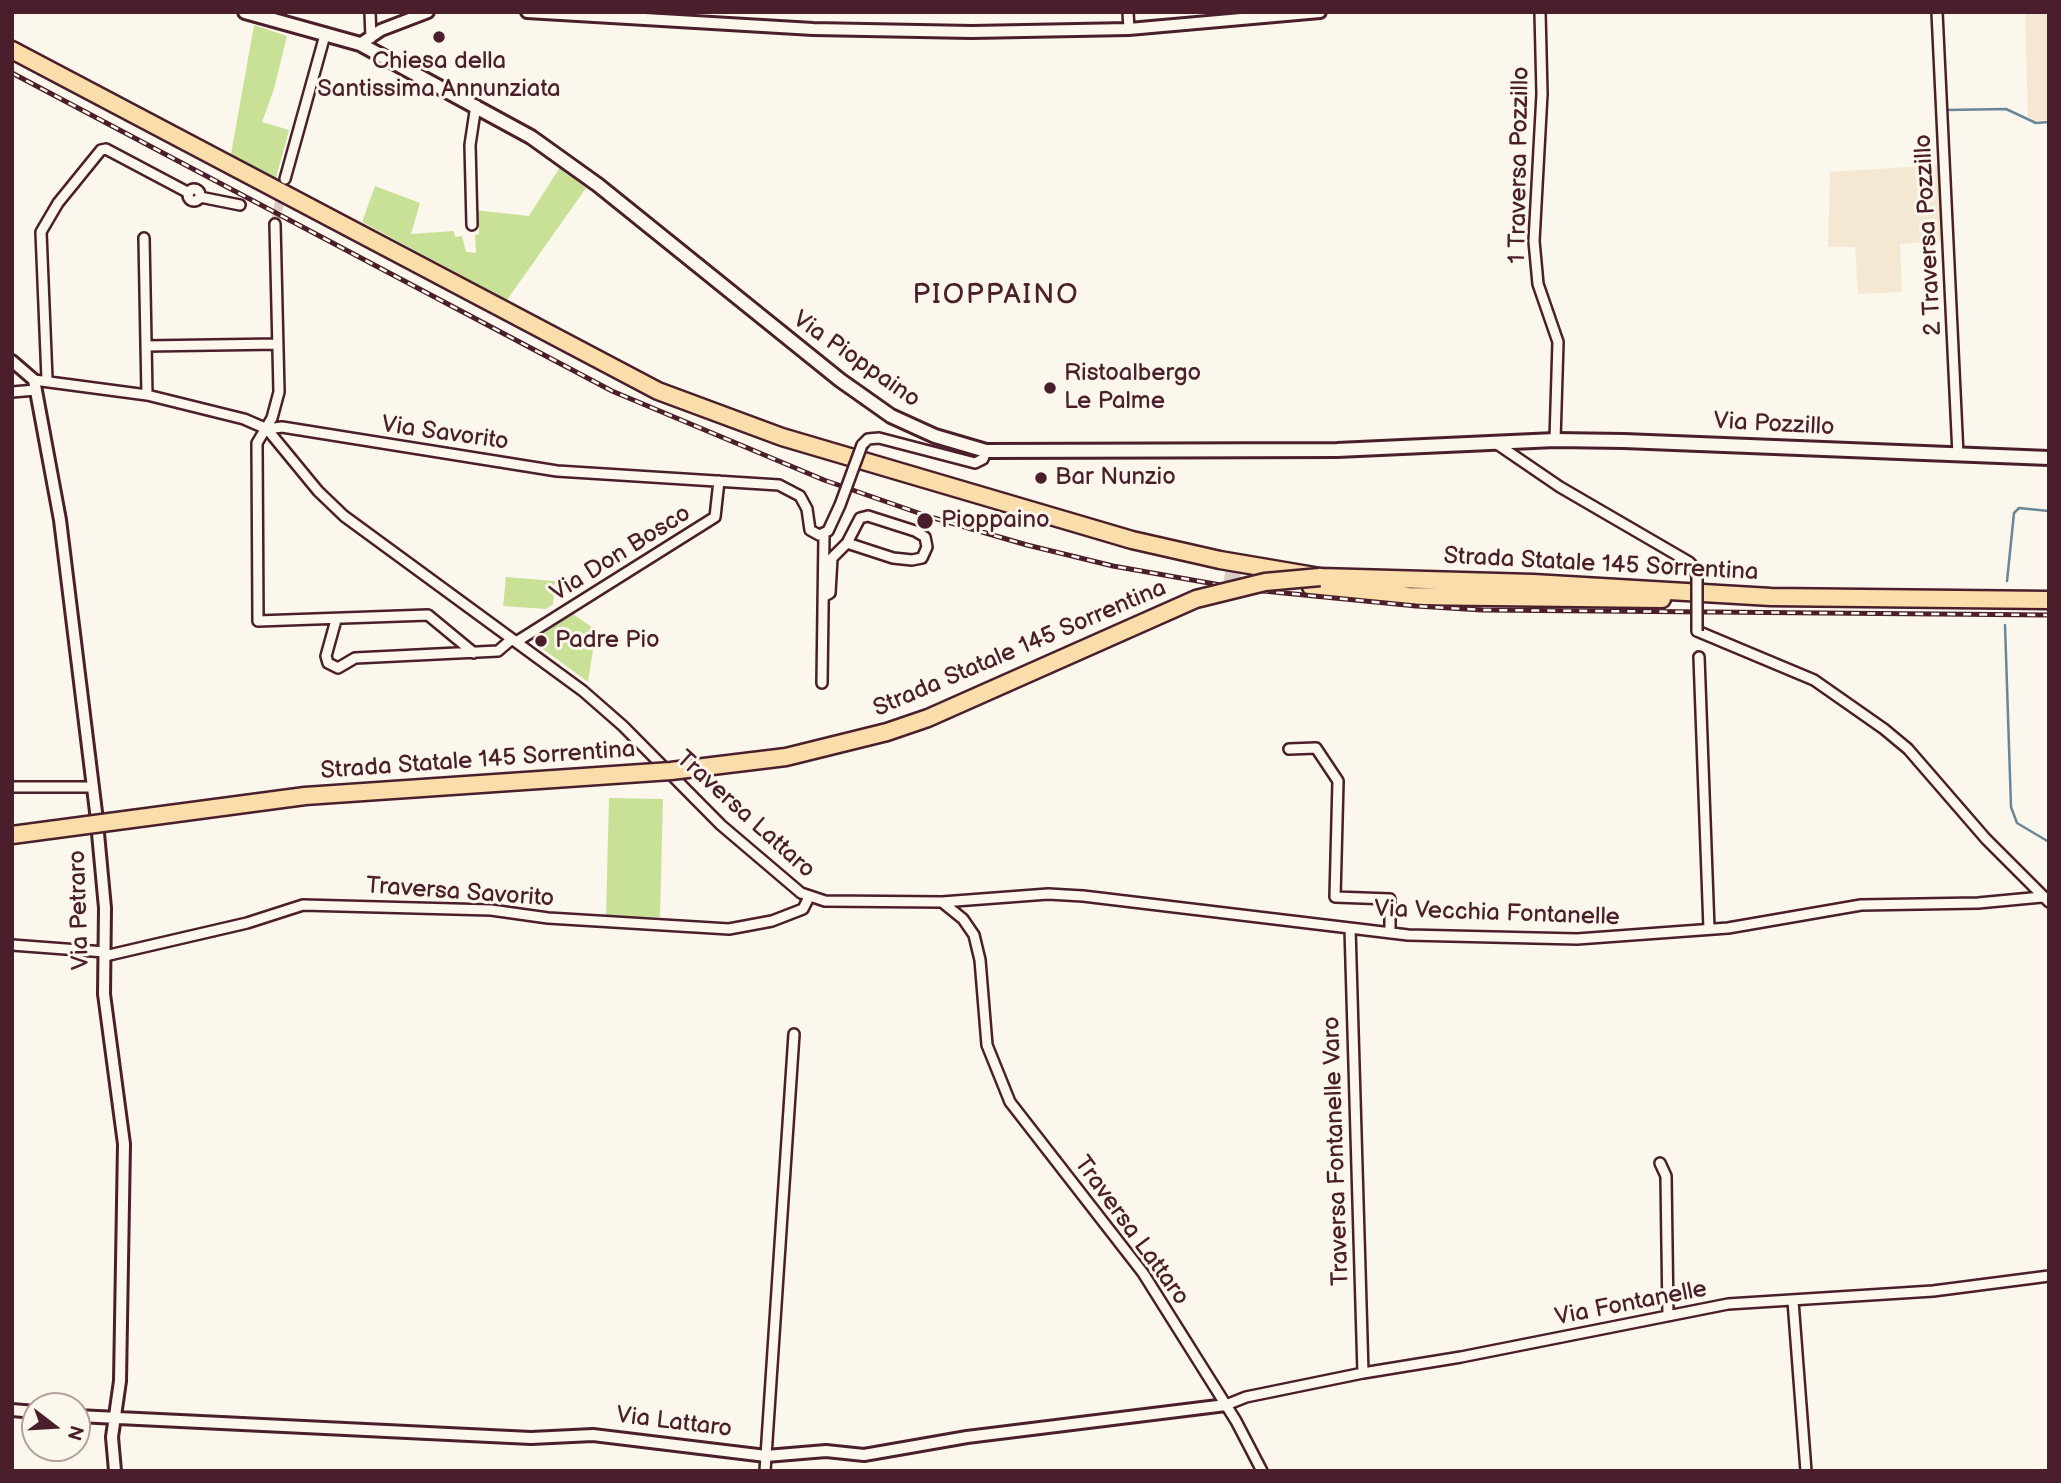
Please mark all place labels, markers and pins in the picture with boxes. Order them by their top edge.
marker: Chiesa della Santissima Annunziata [431,29,447,45]
place label: Chiesa della Santissima Annunziata [317,48,561,104]
place label: Ristoalbergo Le Palme [1064,360,1201,416]
marker: Ristoalbergo Le Palme [1042,380,1058,396]
place label: Bar Nunzio [1055,464,1176,492]
marker: Bar Nunzio [1033,470,1049,486]
place label: Pioppaino [941,507,1050,535]
marker: Pioppaino [915,511,935,531]
place label: Padre Pio [555,627,660,655]
marker: Padre Pio [533,633,549,649]

